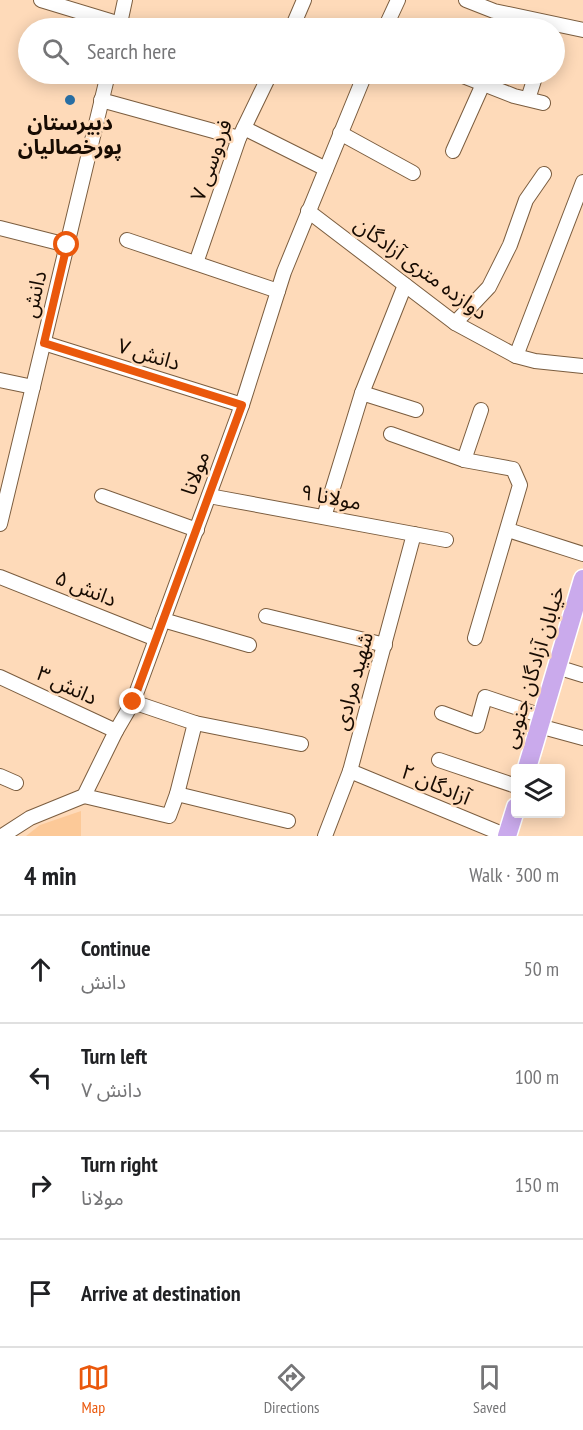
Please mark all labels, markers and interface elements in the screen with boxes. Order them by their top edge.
search box [18,18,565,84]
icon: search [39,35,72,68]
text: Search here [87,37,176,65]
marker: دبیرستان پورخصالیان [63,93,77,107]
place label: دبیرستان پورخصالیان [18,109,122,160]
street label: فردوسی ۷ [184,116,238,204]
street label: دوازده متری آزادگان [349,211,493,325]
route start [53,231,79,257]
street label: دانش [16,268,52,320]
street label: دانش ۷ [115,332,183,376]
street label: مولانا [175,447,215,499]
street label: مولانا ۹ [298,478,364,516]
street label: دانش ۵ [51,564,121,612]
street label: خیابان آزادگان جنوبی [495,583,571,751]
street label: شهید مرادی [327,629,379,733]
street label: دانش ۳ [32,659,102,711]
route end [119,688,145,714]
street label: آزادگان ۲ [397,757,476,811]
map controls [511,764,565,818]
button: layers [511,764,565,818]
text: 4 min [24,859,77,892]
text: Walk · 300 m [469,862,559,888]
text: Continue [81,934,151,962]
icon: ahead [24,953,57,986]
text: 50 m [524,956,559,982]
text: دانش [81,969,126,995]
text: Turn left [81,1042,147,1070]
icon: left [24,1061,57,1094]
text: 100 m [515,1064,559,1090]
text: دانش ۷ [81,1077,142,1103]
text: Turn right [81,1150,158,1178]
icon: right [24,1169,57,1202]
text: 150 m [515,1172,559,1198]
text: مولانا [81,1185,124,1211]
icon: arrive [24,1277,57,1310]
text: Arrive at destination [81,1279,241,1307]
tab: Map [77,1361,110,1417]
tab: Directions [264,1361,319,1417]
tab: Saved [473,1361,506,1417]

